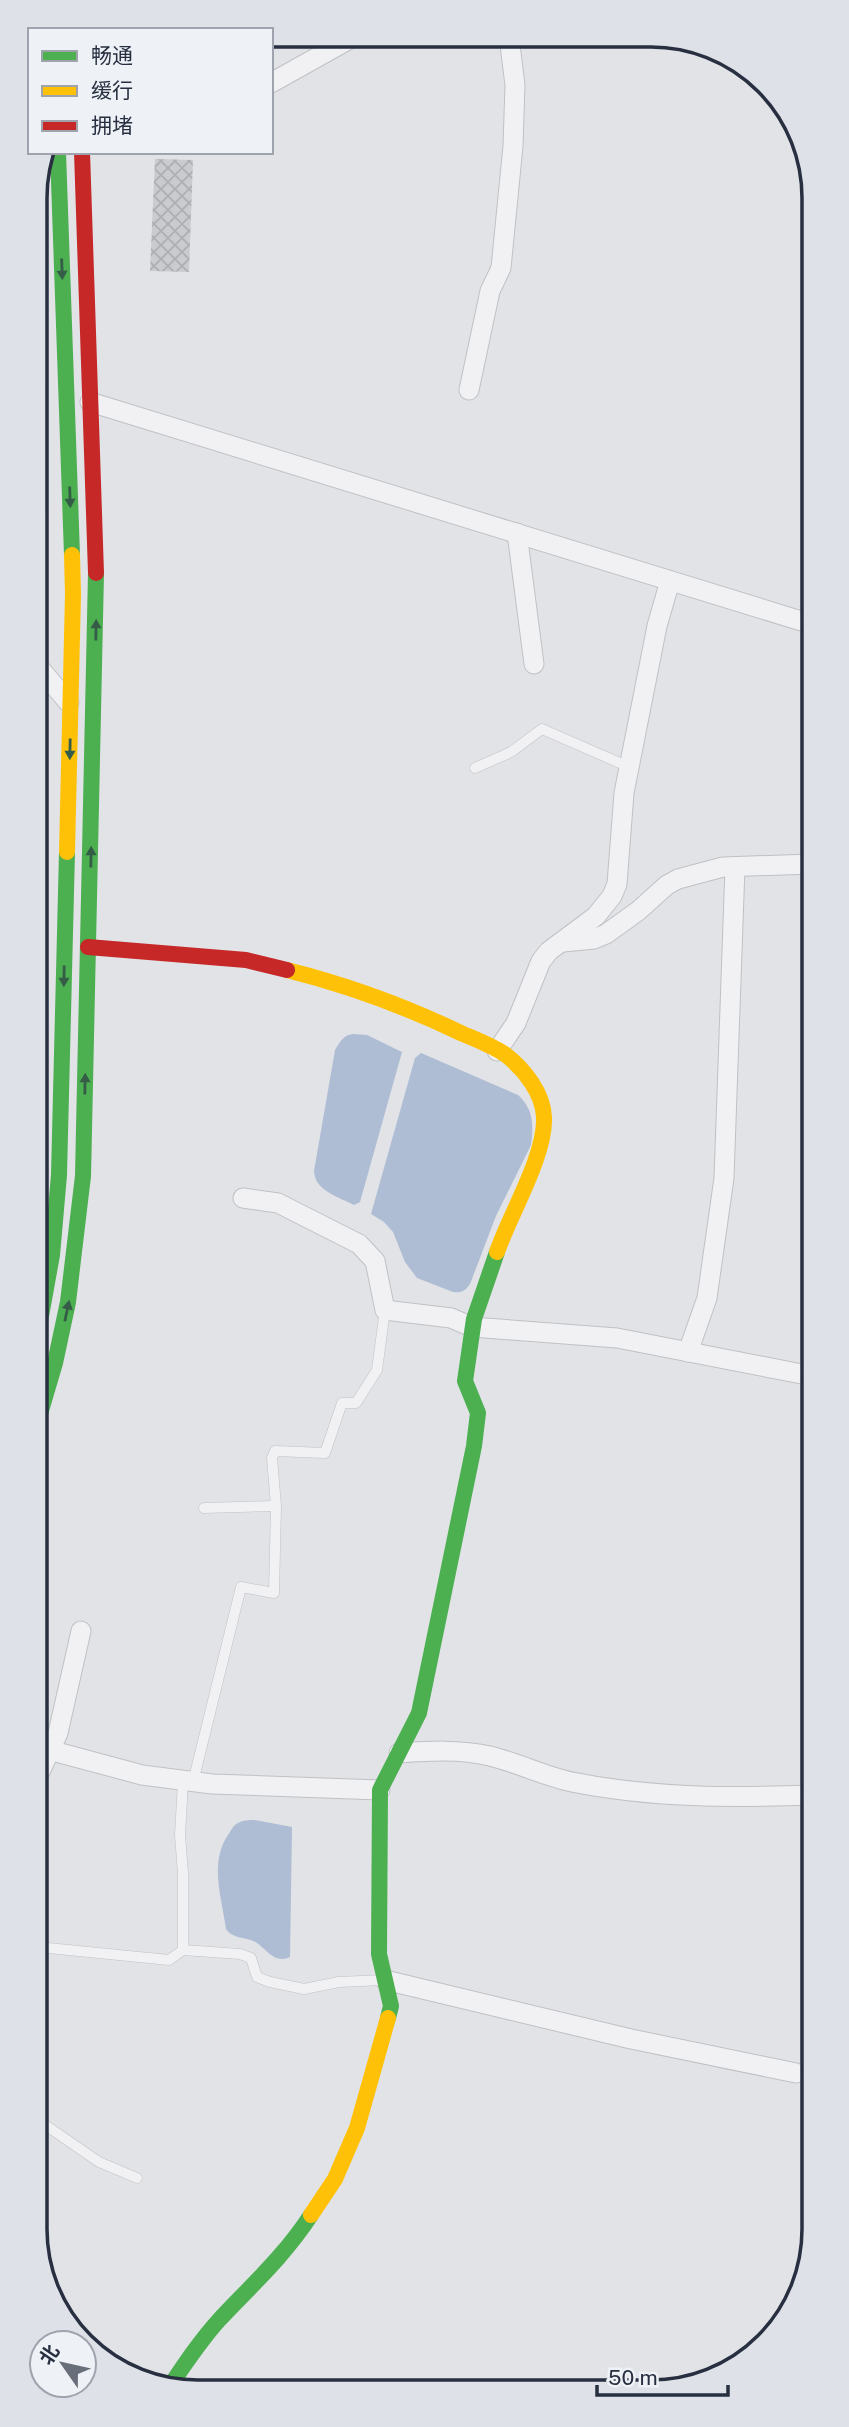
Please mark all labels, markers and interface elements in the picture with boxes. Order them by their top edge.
legend [28,28,273,154]
text: 畅通 [91,43,133,68]
text: 缓行 [91,78,133,103]
text: 拥堵 [91,113,133,138]
one-way arrow [57,259,68,281]
one-way arrow [64,486,76,508]
one-way arrow [90,618,102,640]
one-way arrow [64,738,75,760]
one-way arrow [85,846,96,868]
one-way arrow [58,965,70,987]
one-way arrow [79,1073,91,1095]
one-way arrow [61,1300,72,1322]
north arrow [28,2329,98,2399]
text: 北 [34,2340,63,2369]
scale bar [597,2354,728,2398]
text: 50 m [608,2365,658,2390]

